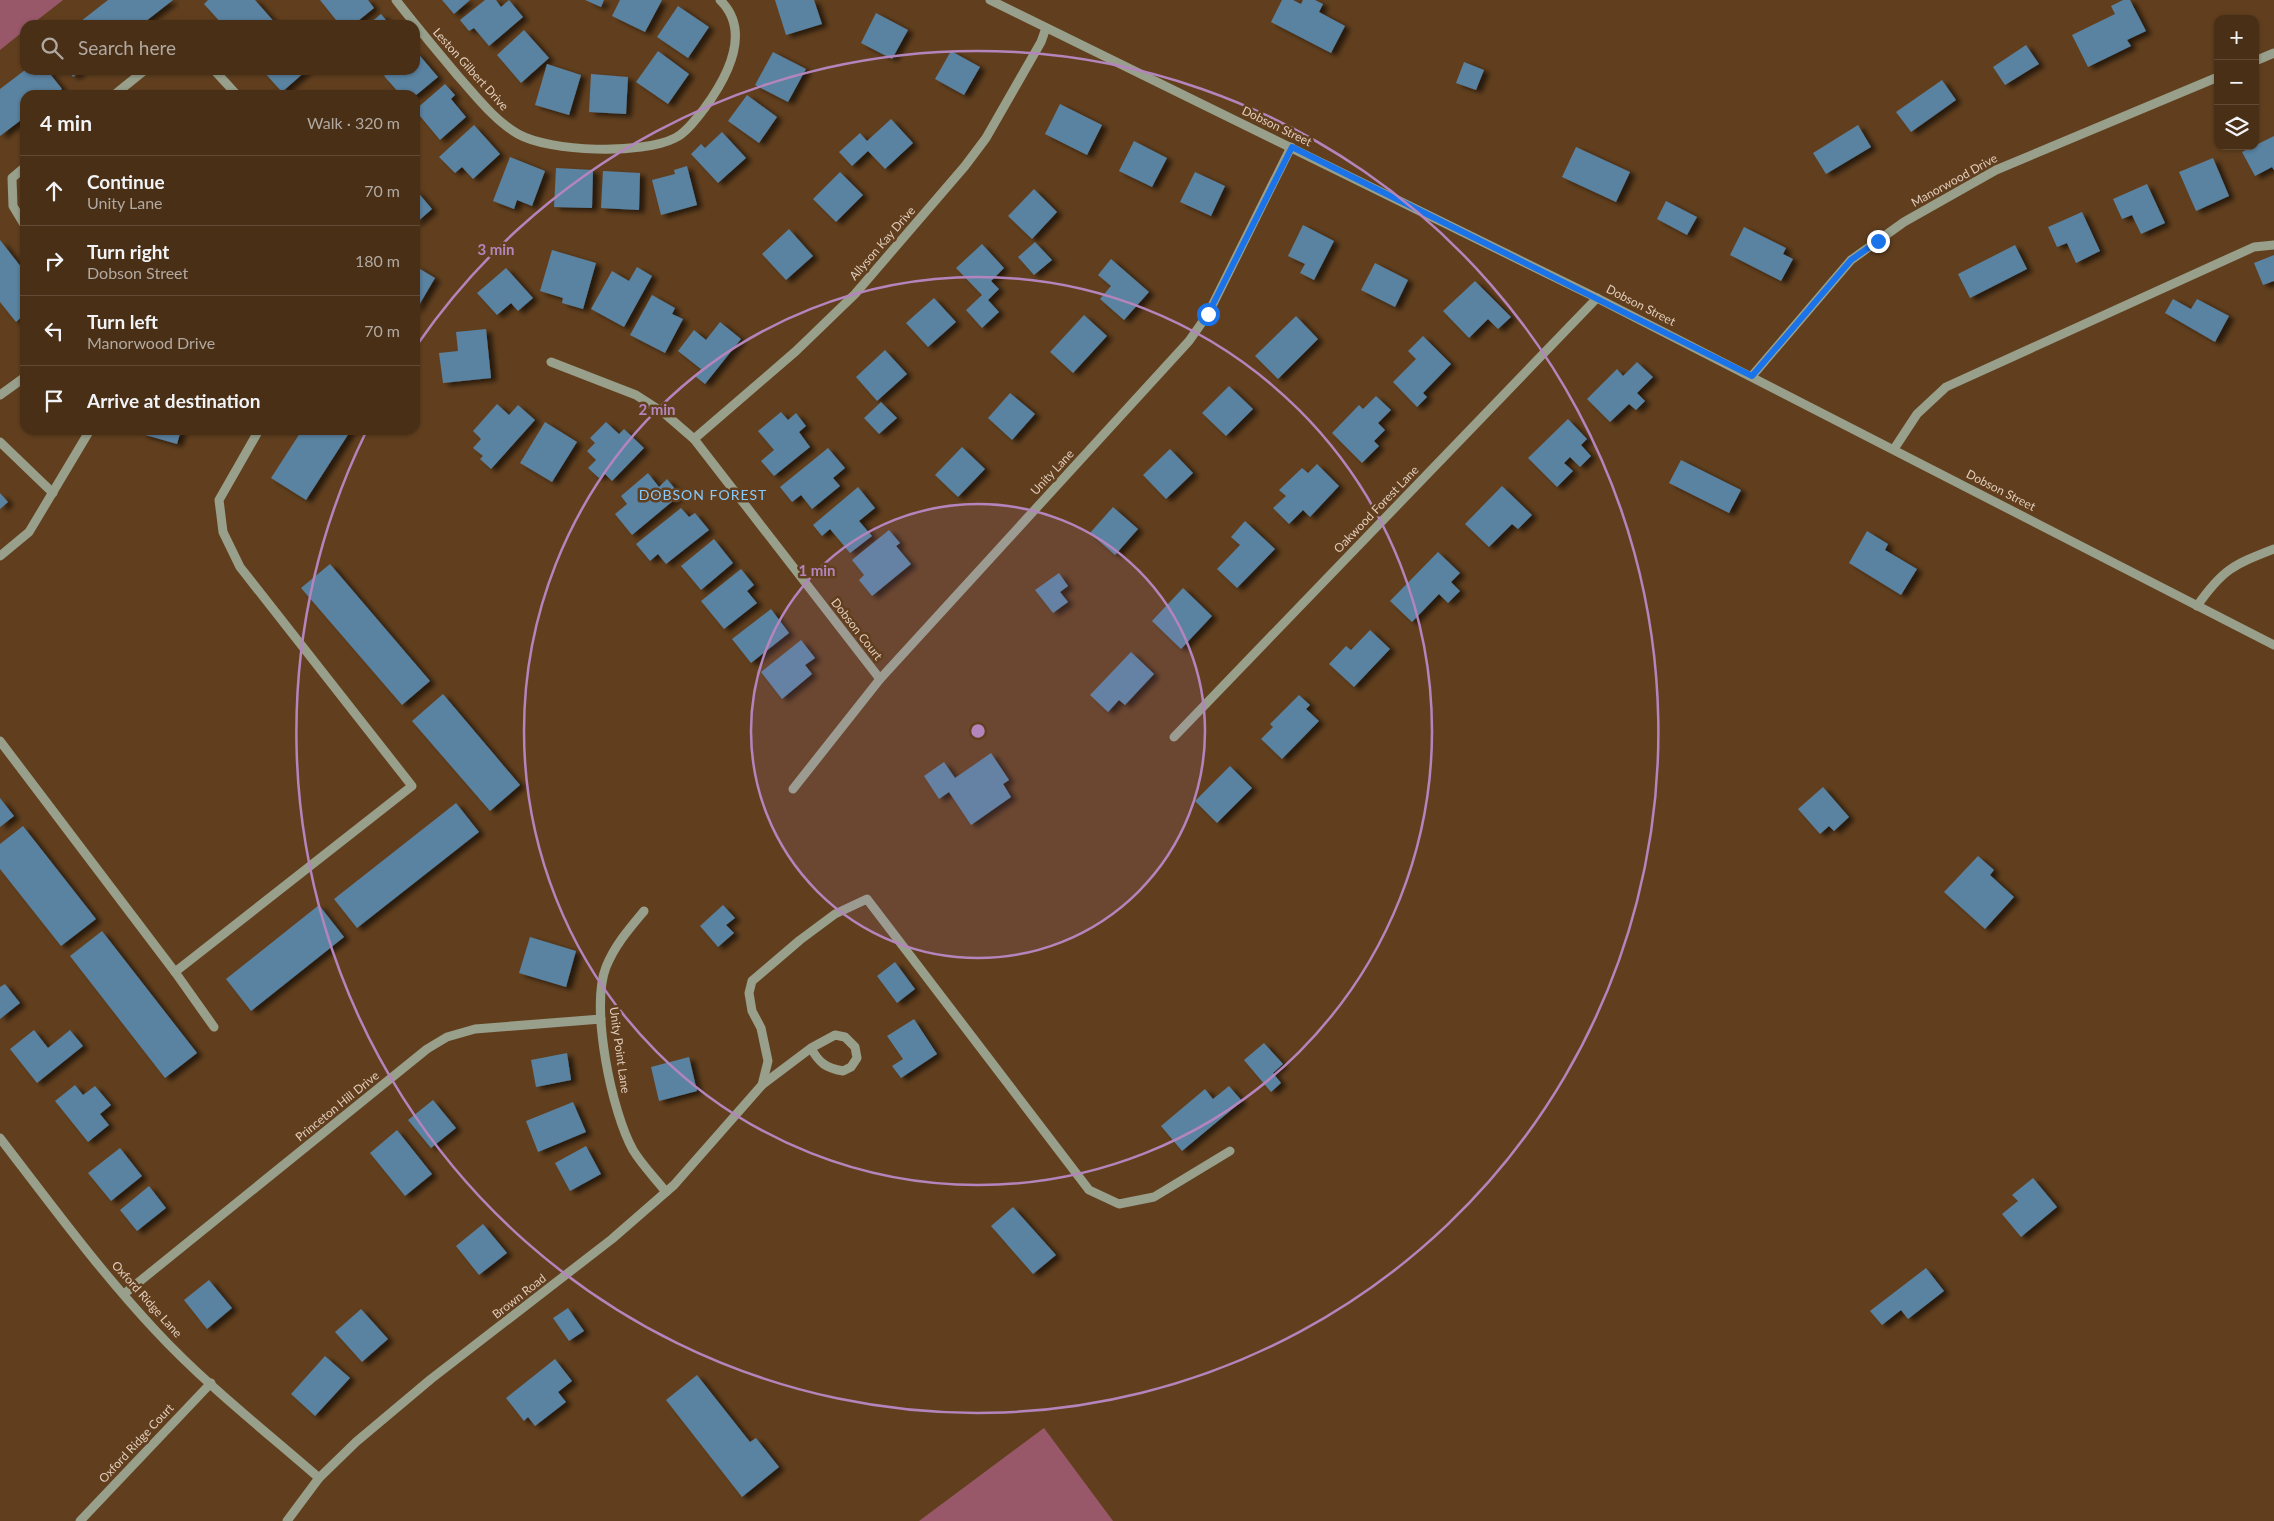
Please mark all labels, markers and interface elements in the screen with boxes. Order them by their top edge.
map controls [2214,15,2259,150]
button: + [2214,15,2259,60]
search box [20,20,420,75]
street label: Leston Gilbert Drive [430,25,512,113]
icon: search [38,34,66,62]
text: Search here [78,36,176,59]
button: − [2214,60,2259,105]
street label: Dobson Street [1240,103,1315,150]
button: layers [2214,105,2259,150]
text: 4 min [40,110,92,135]
text: Walk · 320 m [307,113,400,132]
street label: Manorwood Drive [1908,150,2000,210]
text: Continue [87,170,165,193]
icon: ahead [40,177,68,205]
text: 70 m [364,181,400,200]
text: Unity Lane [87,193,163,212]
street label: Allyson Kay Drive [846,203,918,283]
route end [1867,230,1890,253]
text: Turn right [87,240,169,263]
text: 3 min [477,240,515,258]
icon: right [40,247,68,275]
text: 180 m [355,251,400,270]
text: Dobson Street [87,263,188,282]
street label: Dobson Street [1604,281,1679,329]
route start [1197,303,1220,326]
text: Turn left [87,310,158,333]
icon: left [40,317,68,345]
text: 70 m [364,321,400,340]
text: Manorwood Drive [87,333,215,352]
icon: arrive [40,387,68,415]
text: Arrive at destination [87,389,260,412]
text: 2 min [638,400,676,418]
street label: Unity Lane [1027,446,1077,498]
street label: Oakwood Forest Lane [1330,462,1422,556]
street label: Dobson Street [1964,466,2039,514]
district label: DOBSON FOREST [639,486,767,503]
text: 1 min [798,561,836,579]
street label: Dobson Court [828,595,886,663]
centre of rings [969,722,987,740]
street label: Unity Point Lane [607,1006,633,1094]
street label: Princeton Hill Drive [292,1068,382,1144]
street label: Oxford Ridge Lane [109,1258,185,1340]
street label: Brown Road [489,1270,549,1322]
street label: Oxford Ridge Court [95,1400,177,1486]

